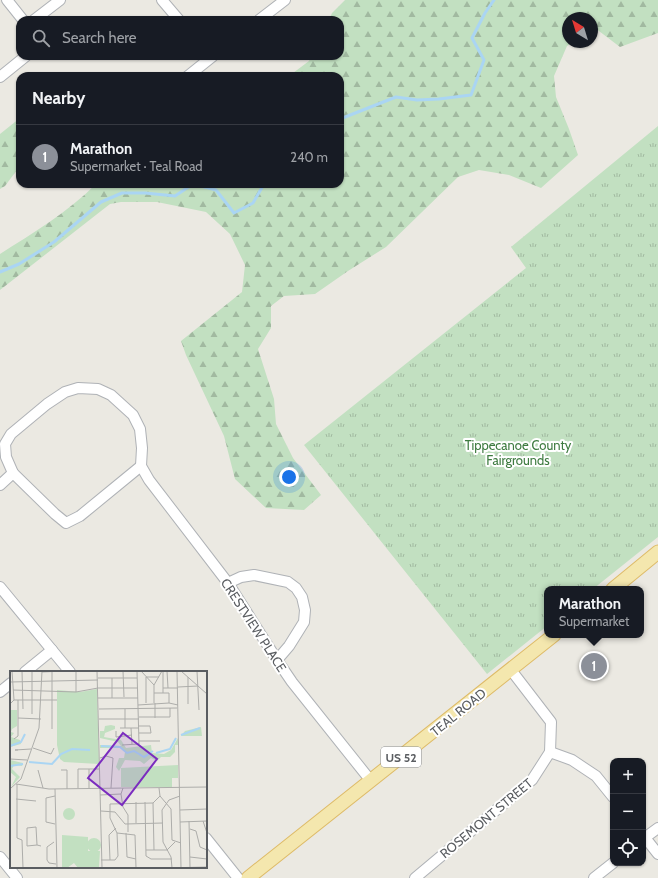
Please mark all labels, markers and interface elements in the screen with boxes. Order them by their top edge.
north arrow [562,12,598,48]
search box [16,16,344,60]
icon: search [30,27,52,49]
text: Search here [62,29,137,47]
text: Nearby [32,88,85,108]
text: Marathon [70,140,132,158]
text: 1 [43,149,47,165]
text: 240 m [290,149,328,165]
text: Supermarket · Teal Road [70,158,203,174]
park label: Tippecanoe County Fairgrounds [465,437,572,468]
your location [279,467,299,487]
street label: CRESTVIEW PLACE [218,575,290,675]
popup [544,586,644,638]
text: Marathon [559,595,621,613]
text: Supermarket [559,613,629,629]
pin: 1 [581,651,607,681]
inset map [10,671,207,868]
street label: TEAL ROAD [427,685,489,739]
road number: US 52 [381,747,421,767]
map controls [610,758,646,866]
button: + [610,758,646,794]
street label: ROSEMONT STREET [436,775,536,861]
button: − [610,794,646,830]
button: locate [610,830,646,866]

